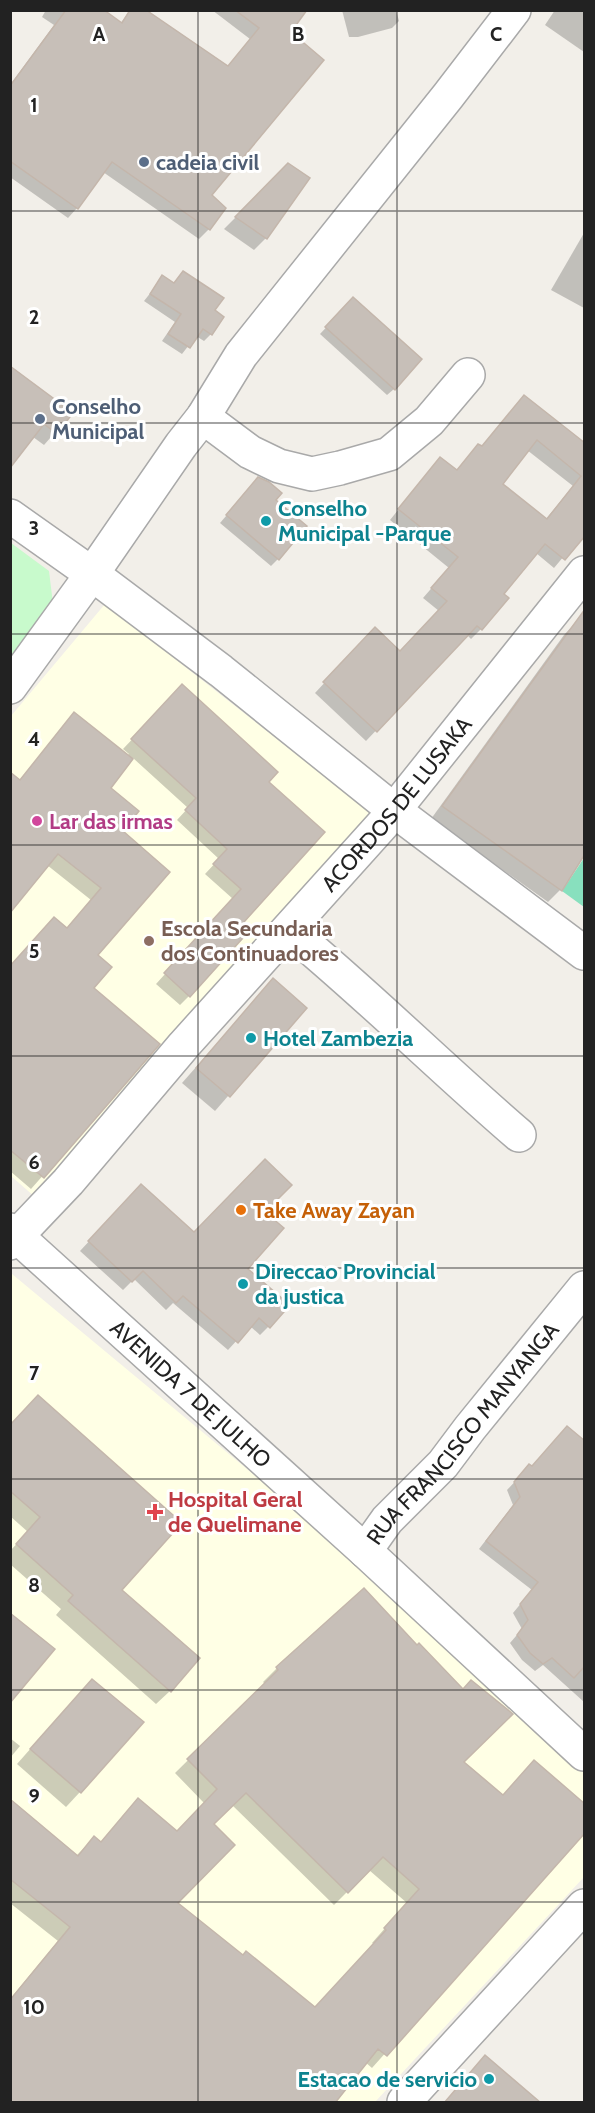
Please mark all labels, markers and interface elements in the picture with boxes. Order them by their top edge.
text: A [93,22,106,46]
text: B [292,22,304,46]
text: C [490,22,502,46]
text: 1 [30,93,38,117]
place label: cadeia civil [156,149,260,176]
marker: cadeia civil [137,155,151,169]
text: 2 [29,305,39,329]
place label: Conselho Municipal [52,393,144,445]
marker: Conselho Municipal [33,412,47,426]
place label: Conselho Municipal -Parque [278,495,451,547]
marker: Conselho Municipal -Parque [259,514,273,528]
text: 3 [29,516,39,540]
street label: ACORDOS DE LUSAKA [315,711,477,897]
text: 4 [28,727,40,751]
place label: Lar das irmas [49,808,173,835]
marker: Lar das irmas [30,814,44,828]
place label: Escola Secundaria dos Continuadores [161,915,339,967]
marker: Escola Secundaria dos Continuadores [142,934,156,948]
text: 5 [29,939,39,963]
place label: Hotel Zambezia [263,1025,413,1052]
marker: Hotel Zambezia [244,1031,258,1045]
text: 6 [28,1150,40,1174]
place label: Take Away Zayan [253,1197,415,1224]
marker: Take Away Zayan [234,1203,248,1217]
place label: Direccao Provincial da justica [255,1258,436,1310]
marker: Direccao Provincial da justica [236,1277,250,1291]
street label: AVENIDA 7 DE JULHO [105,1314,277,1473]
street label: RUA FRANCISCO MANYANGA [360,1316,565,1550]
text: 7 [29,1361,40,1385]
place label: Hospital Geral de Quelimane [168,1486,303,1538]
marker: Hospital Geral de Quelimane [146,1503,164,1521]
text: 8 [28,1573,40,1597]
text: 9 [28,1784,40,1808]
text: 10 [23,1995,45,2019]
place label: Estacao de servicio [297,2066,477,2093]
marker: Estacao de servicio [482,2072,496,2086]

